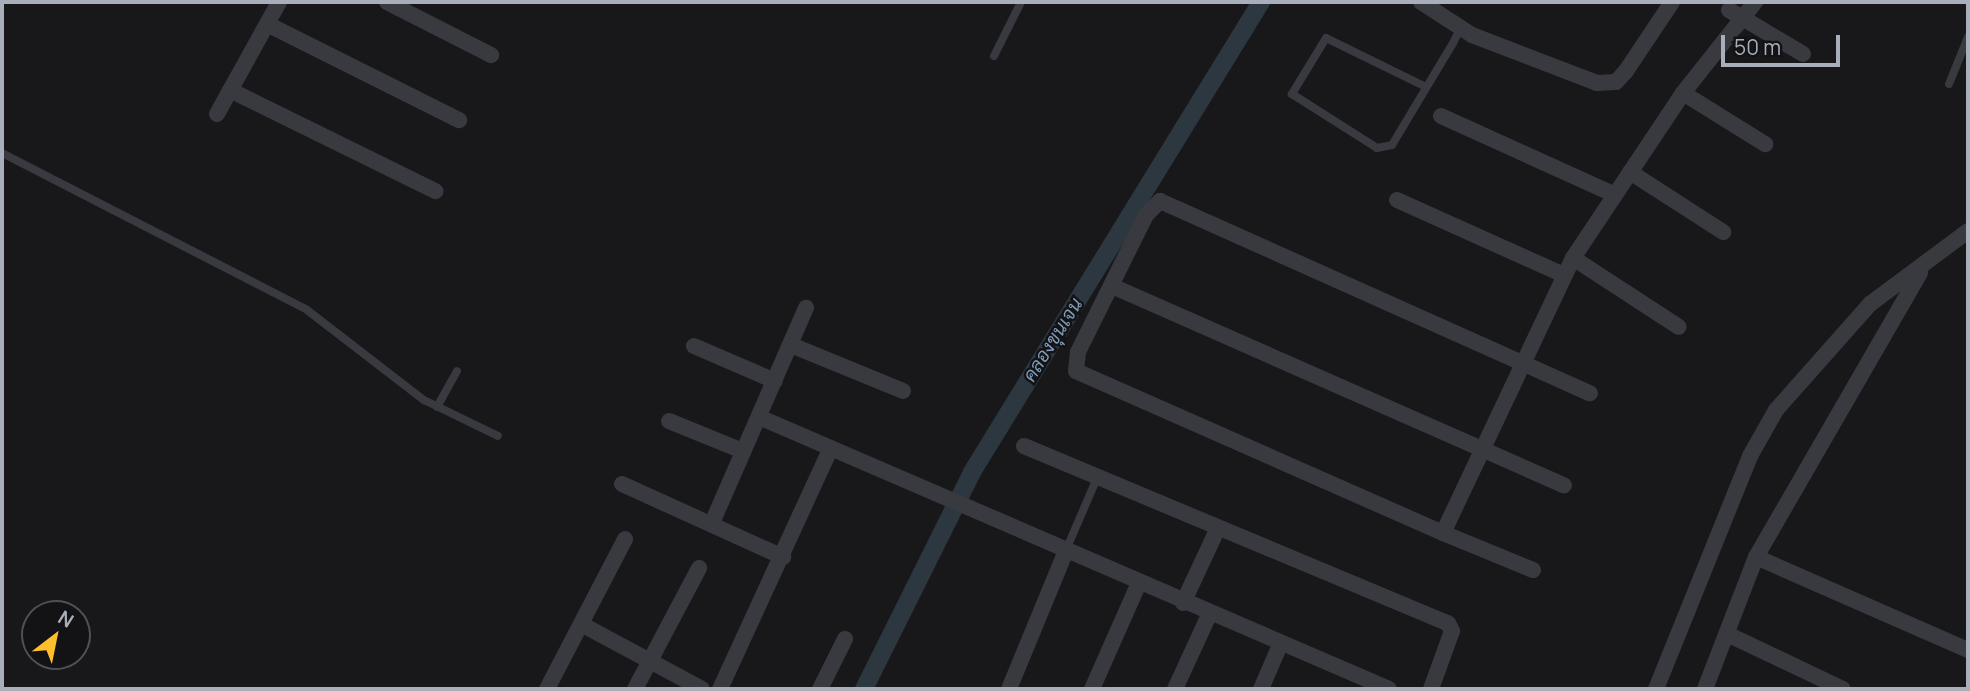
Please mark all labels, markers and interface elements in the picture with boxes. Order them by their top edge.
scale bar [1725,21,1844,65]
text: 50 m [1734,33,1781,61]
water label: คลองขุนเจน [1018,294,1088,386]
north arrow [21,600,91,670]
text: N [53,604,79,634]

